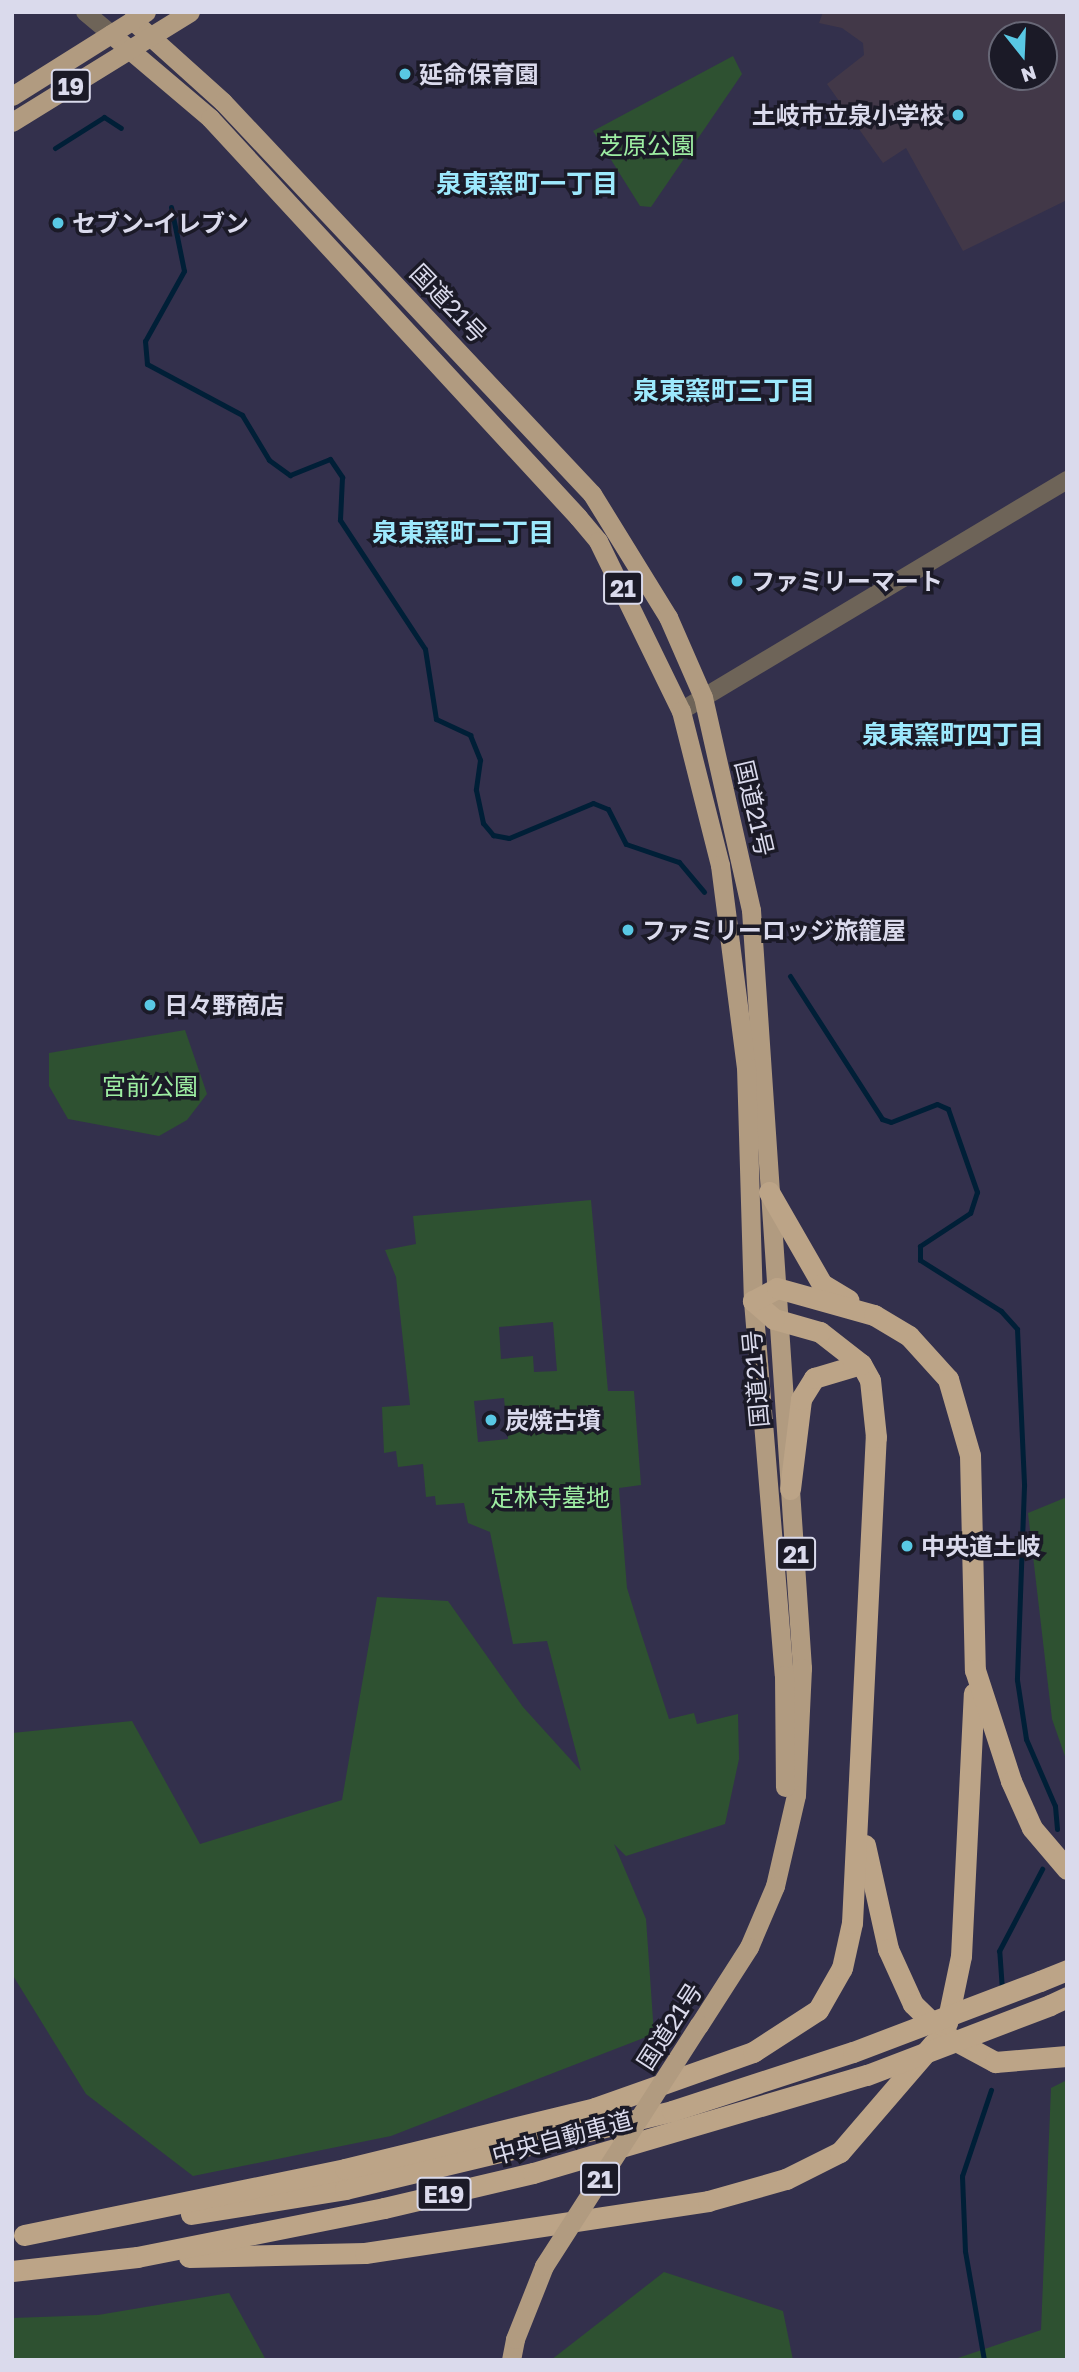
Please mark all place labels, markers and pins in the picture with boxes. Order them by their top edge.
place label: 延命保育園 [419,60,539,88]
marker: 延命保育園 [397,66,413,82]
place label: 土岐市立泉小学校 [752,101,944,129]
marker: 土岐市立泉小学校 [950,107,966,123]
place label: セブン-イレブン [72,209,249,237]
marker: セブン-イレブン [50,215,66,231]
place label: ファミリーマート [751,567,943,595]
marker: ファミリーマート [729,573,745,589]
place label: ファミリーロッジ旅籠屋 [642,916,906,944]
marker: ファミリーロッジ旅籠屋 [620,922,636,938]
place label: 日々野商店 [164,991,284,1019]
marker: 日々野商店 [142,997,158,1013]
place label: 炭焼古墳 [505,1406,601,1434]
marker: 炭焼古墳 [483,1412,499,1428]
place label: 中央道土岐 [921,1532,1041,1560]
marker: 中央道土岐 [899,1538,915,1554]

